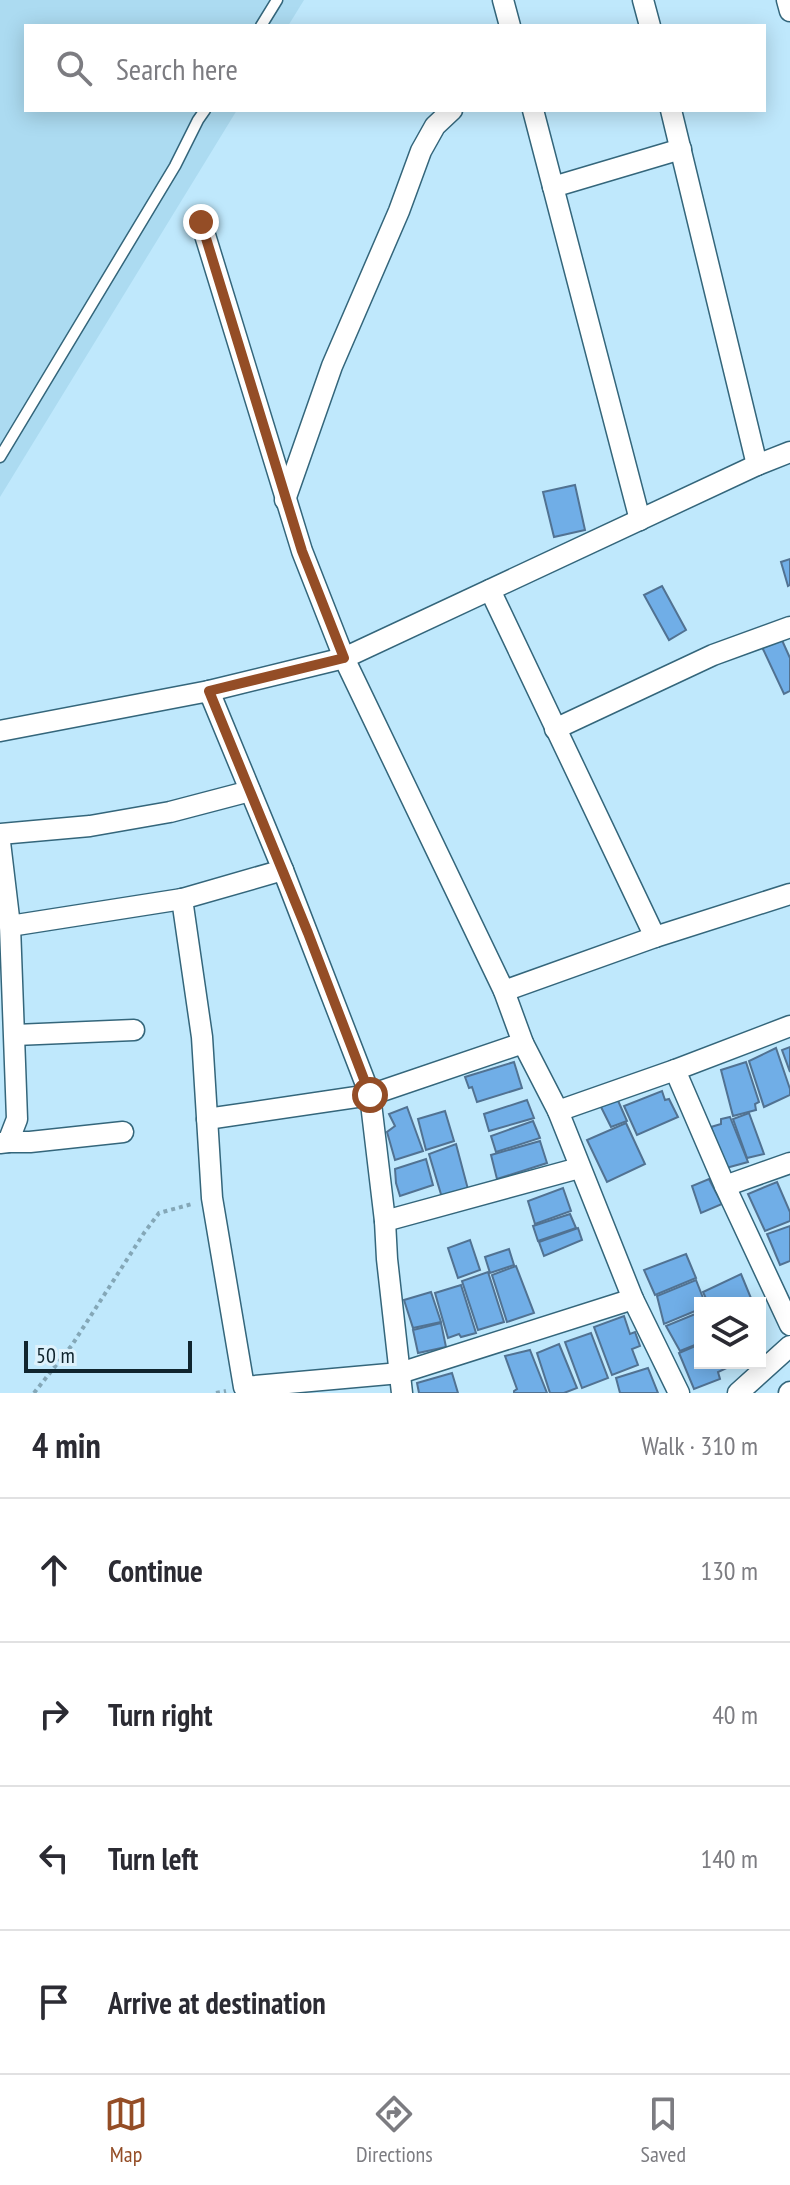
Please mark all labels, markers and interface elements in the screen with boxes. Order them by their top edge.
search box [24,24,766,112]
icon: search [52,46,96,90]
text: Search here [116,49,238,88]
route end [183,204,219,240]
route start [352,1077,388,1113]
map controls [694,1297,766,1369]
button: layers [694,1297,766,1369]
scale bar [24,1337,192,1373]
text: 50 m [36,1341,75,1369]
text: 4 min [32,1423,101,1467]
text: Walk · 310 m [641,1429,758,1462]
icon: ahead [32,1548,76,1592]
text: Continue [108,1551,203,1590]
text: 130 m [700,1554,758,1587]
icon: right [32,1692,76,1736]
text: Turn right [108,1695,212,1734]
text: 40 m [712,1698,758,1731]
icon: left [32,1836,76,1880]
text: Turn left [108,1839,198,1878]
text: 140 m [700,1842,758,1875]
icon: arrive [32,1980,76,2024]
text: Arrive at destination [108,1983,326,2022]
tab: Map [104,2092,148,2168]
tab: Directions [356,2092,433,2168]
tab: Saved [641,2092,686,2168]

